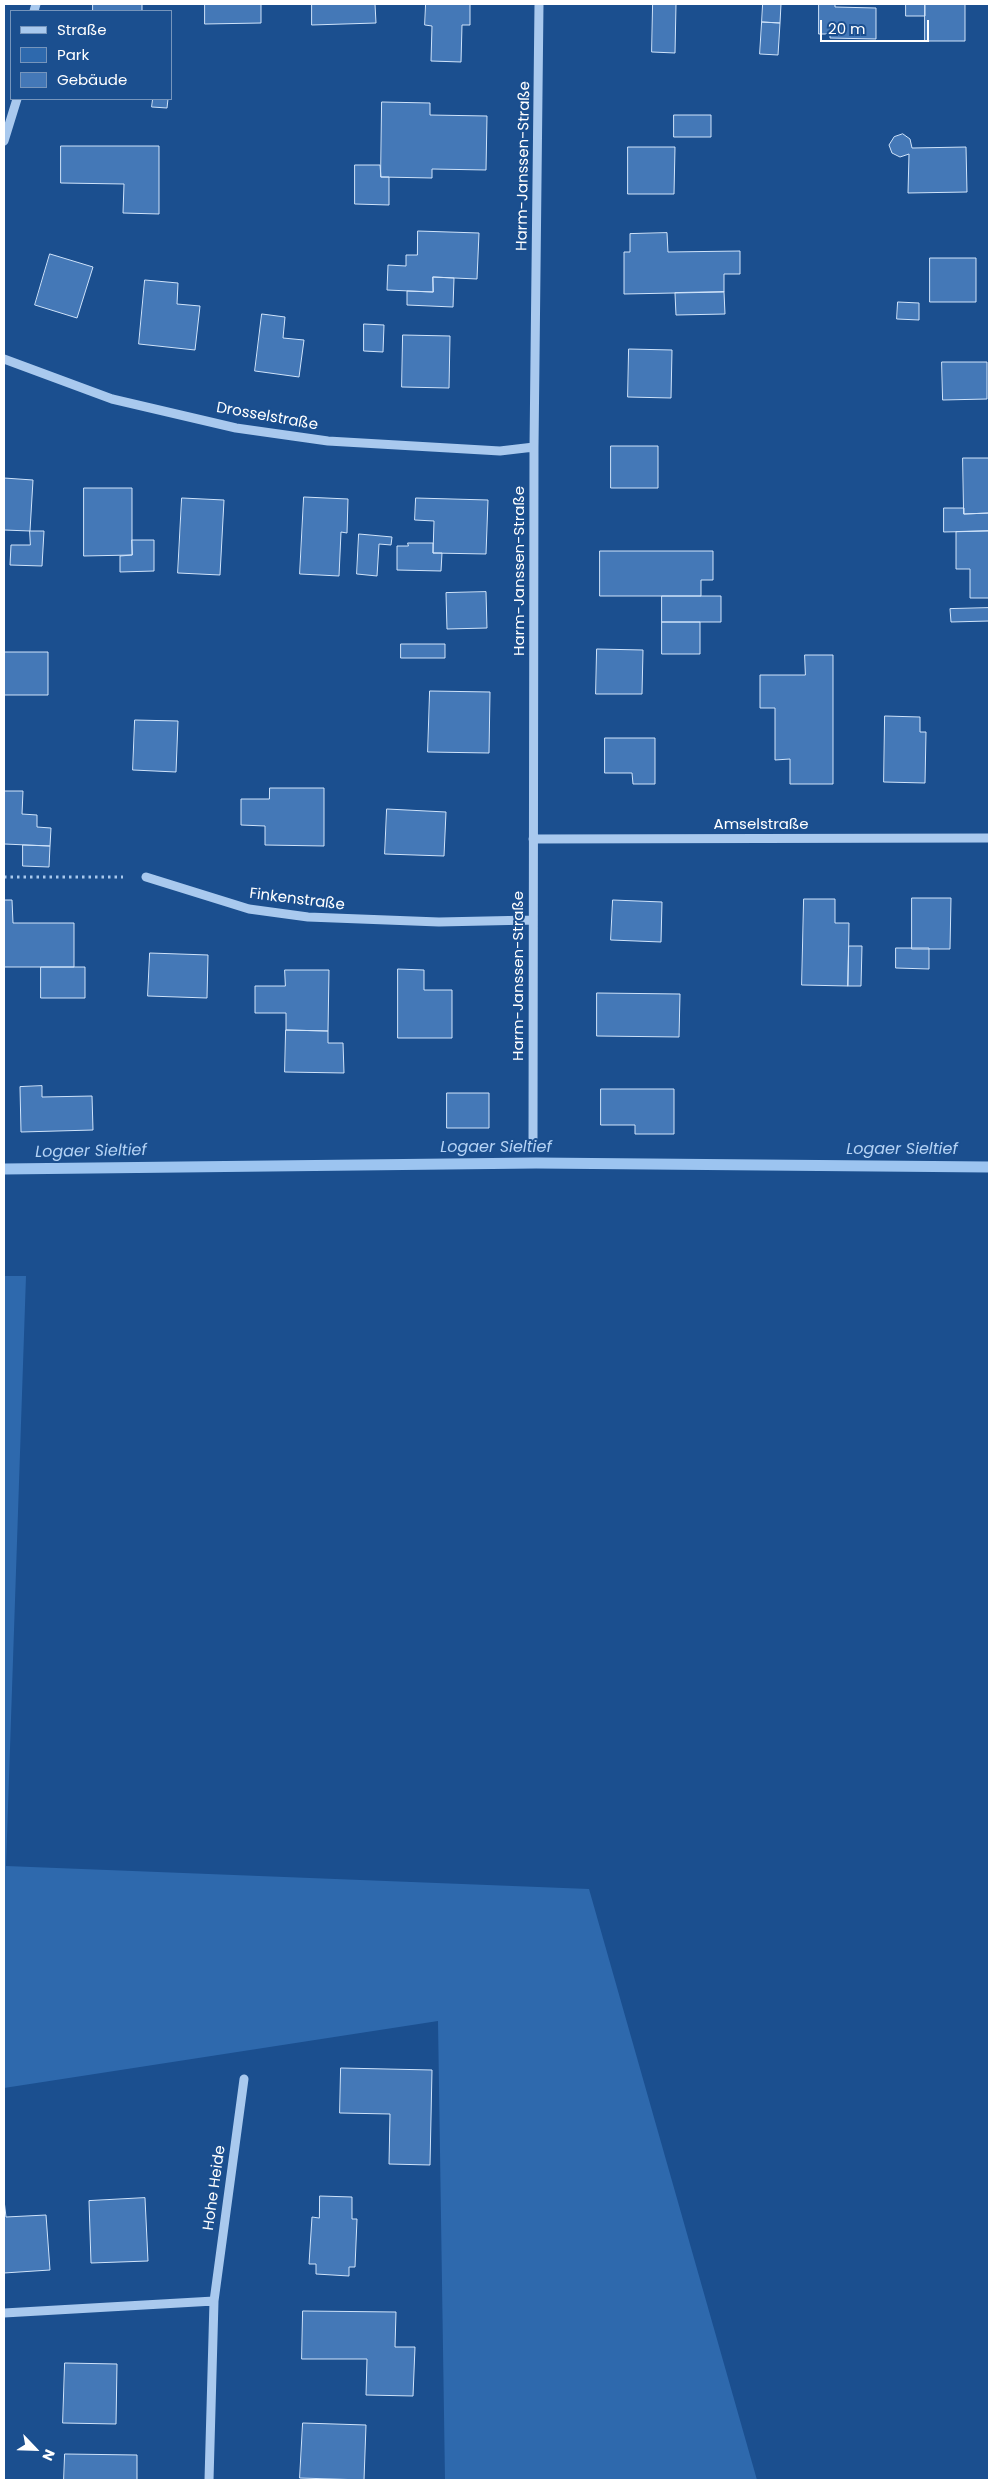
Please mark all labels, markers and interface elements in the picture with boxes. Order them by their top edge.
legend [10,10,172,100]
scale bar [823,10,932,42]
text: 20 m [828,18,866,39]
text: Straße [57,19,107,40]
text: Park [57,44,89,65]
text: Gebäude [57,69,127,90]
street label: Harm-Janssen-Straße [514,81,534,251]
street label: Drosselstraße [215,399,319,435]
street label: Harm-Janssen-Straße [511,486,529,656]
street label: Amselstraße [714,816,808,834]
street label: Finkenstraße [248,885,346,915]
street label: Harm-Janssen-Straße [510,891,528,1061]
water label: Logaer Sieltief [440,1138,552,1158]
water label: Logaer Sieltief [846,1140,958,1160]
water label: Logaer Sieltief [35,1141,147,1163]
street label: Hohe Heide [200,2144,230,2232]
north arrow [10,2424,60,2474]
text: N [37,2446,60,2464]

